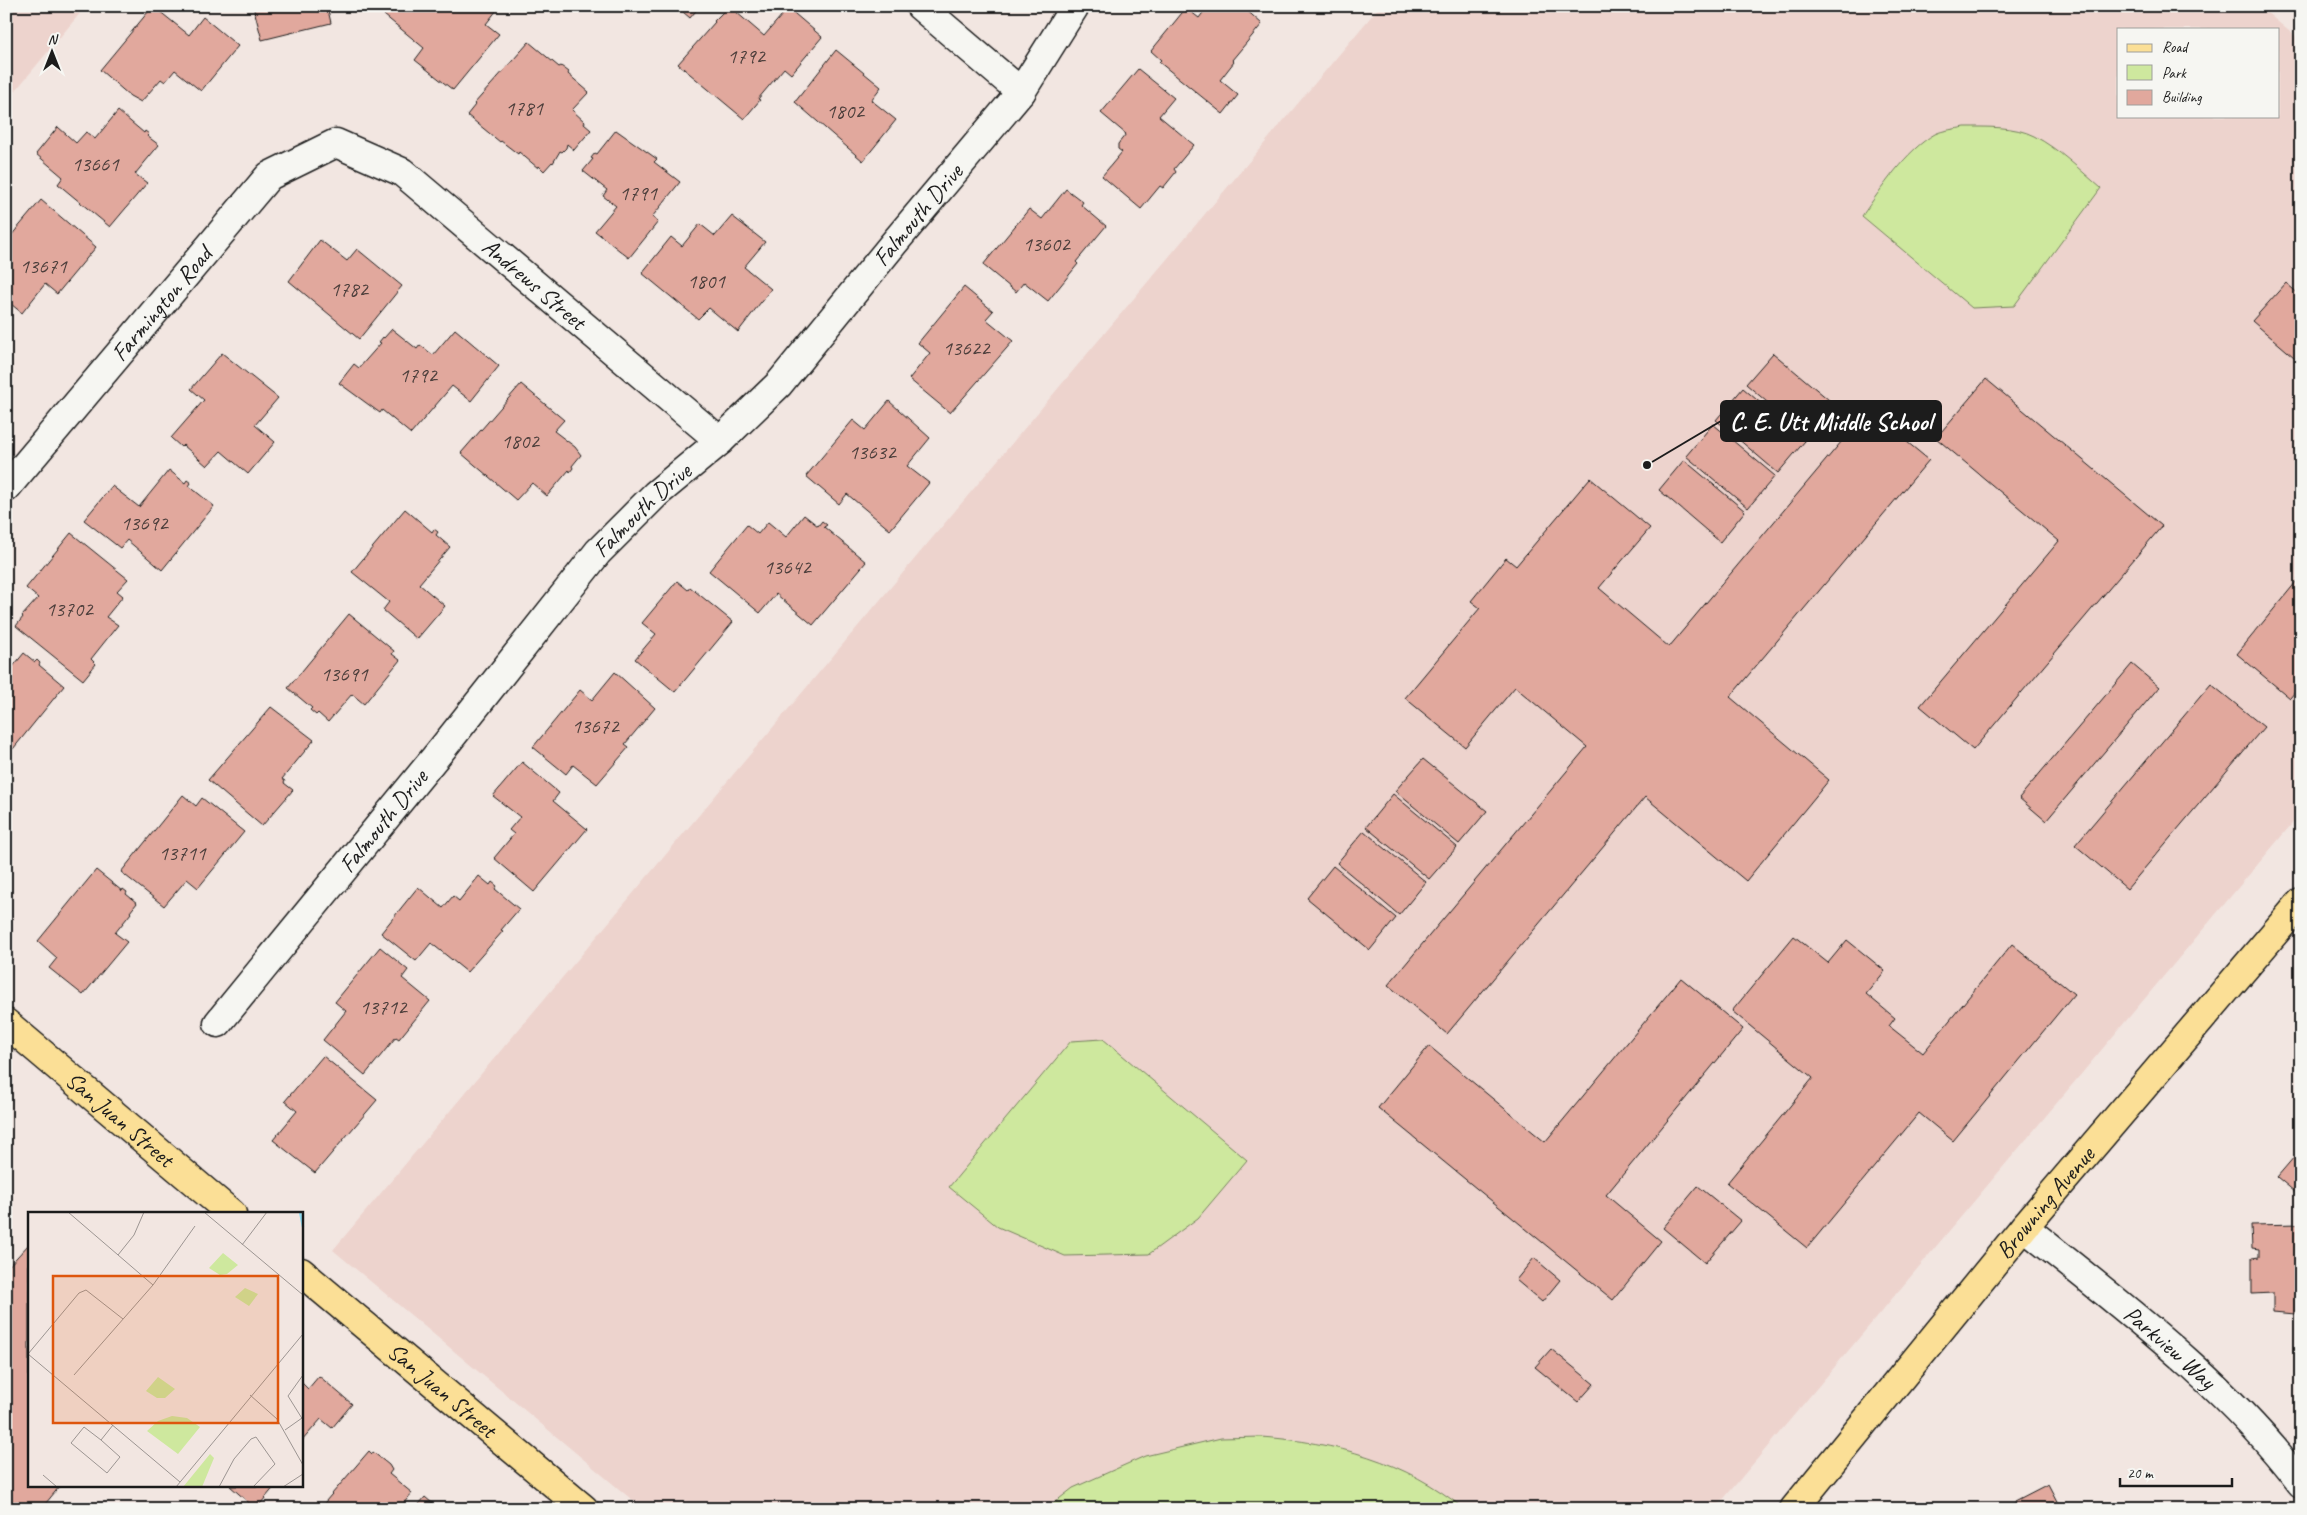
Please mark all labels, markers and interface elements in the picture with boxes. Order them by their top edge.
north arrow [28,28,78,78]
legend [2117,28,2280,118]
text: N [48,31,59,48]
text: Road [2162,38,2189,57]
house number: 1792 [727,43,766,69]
text: Park [2162,64,2187,83]
text: Building [2162,88,2202,107]
house number: 1781 [505,95,544,121]
house number: 1802 [826,98,865,124]
house number: 13661 [71,151,120,177]
street label: Falmouth Drive [866,156,971,272]
house number: 1791 [619,180,658,206]
street label: Andrews Street [476,231,594,338]
house number: 13602 [1022,231,1071,257]
street label: Farmington Road [104,237,221,367]
house number: 13671 [19,253,68,279]
house number: 1801 [687,268,726,294]
house number: 1782 [330,276,369,302]
house number: 13622 [942,335,991,361]
house number: 1792 [399,362,438,388]
callout: C. E. Utt Middle School [1721,401,1941,441]
text: C. E. Utt Middle School [1730,406,1936,438]
house number: 1802 [501,428,540,454]
house number: 13632 [848,439,897,465]
street label: Falmouth Drive [586,455,699,564]
house number: 13692 [120,510,169,536]
house number: 13642 [763,554,812,580]
house number: 13702 [45,596,94,622]
house number: 13691 [320,661,369,687]
house number: 13672 [571,713,620,739]
street label: Falmouth Drive [332,762,436,879]
house number: 13711 [158,840,207,866]
house number: 13712 [359,994,408,1020]
street label: San Juan Street [59,1065,182,1175]
street label: Browning Avenue [1989,1139,2102,1265]
inset map [28,1212,302,1488]
street label: Parkview Way [2118,1299,2224,1397]
street label: San Juan Street [382,1336,504,1446]
scale bar [2120,1455,2232,1487]
text: 20 m [2127,1464,2154,1483]

